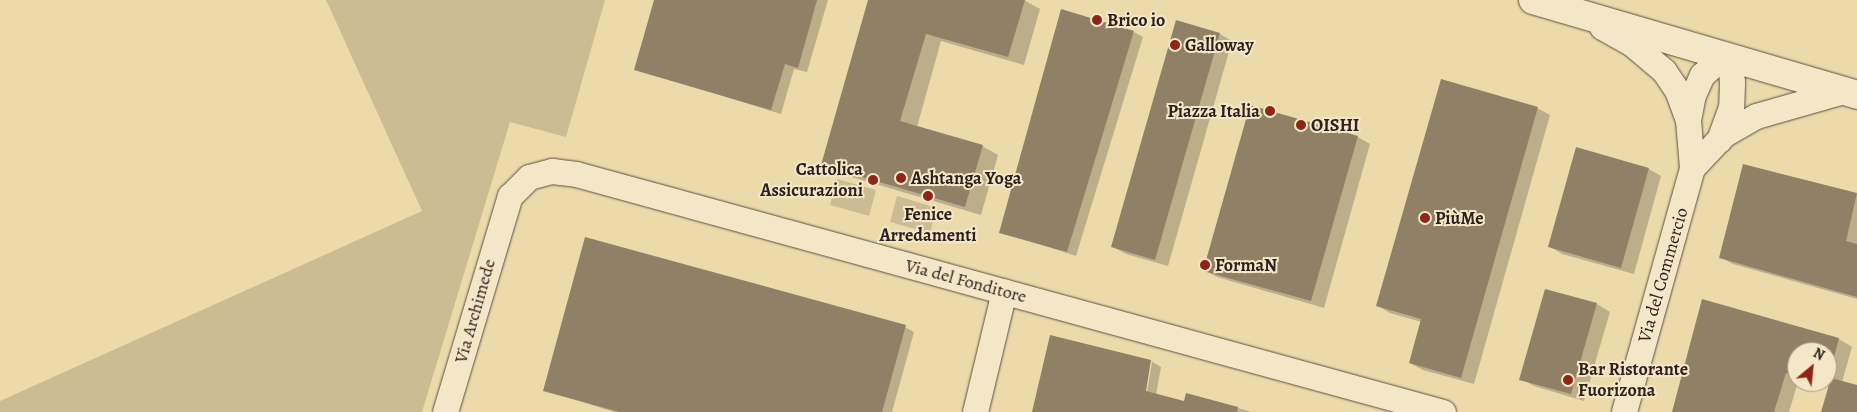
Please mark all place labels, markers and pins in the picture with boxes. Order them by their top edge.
place label: Brico io [1107,9,1165,31]
marker: Brico io [1091,14,1103,26]
place label: Galloway [1185,34,1254,56]
marker: Galloway [1169,39,1181,51]
place label: Piazza Italia [1167,100,1260,122]
marker: Piazza Italia [1264,105,1276,117]
place label: OISHI [1311,114,1359,136]
marker: OISHI [1295,119,1307,131]
place label: Cattolica Assicurazioni [760,159,863,202]
place label: Ashtanga Yoga [911,167,1022,189]
marker: Ashtanga Yoga [895,172,907,184]
marker: Cattolica Assicurazioni [867,174,879,186]
marker: Fenice Arredamenti [922,190,934,202]
place label: Fenice Arredamenti [880,204,976,246]
place label: PiùMe [1435,207,1484,229]
marker: PiùMe [1419,212,1431,224]
place label: FormaN [1215,254,1277,276]
marker: FormaN [1199,259,1211,271]
place label: Bar Ristorante Fuorizona [1578,359,1688,402]
marker: Bar Ristorante Fuorizona [1562,374,1574,386]

